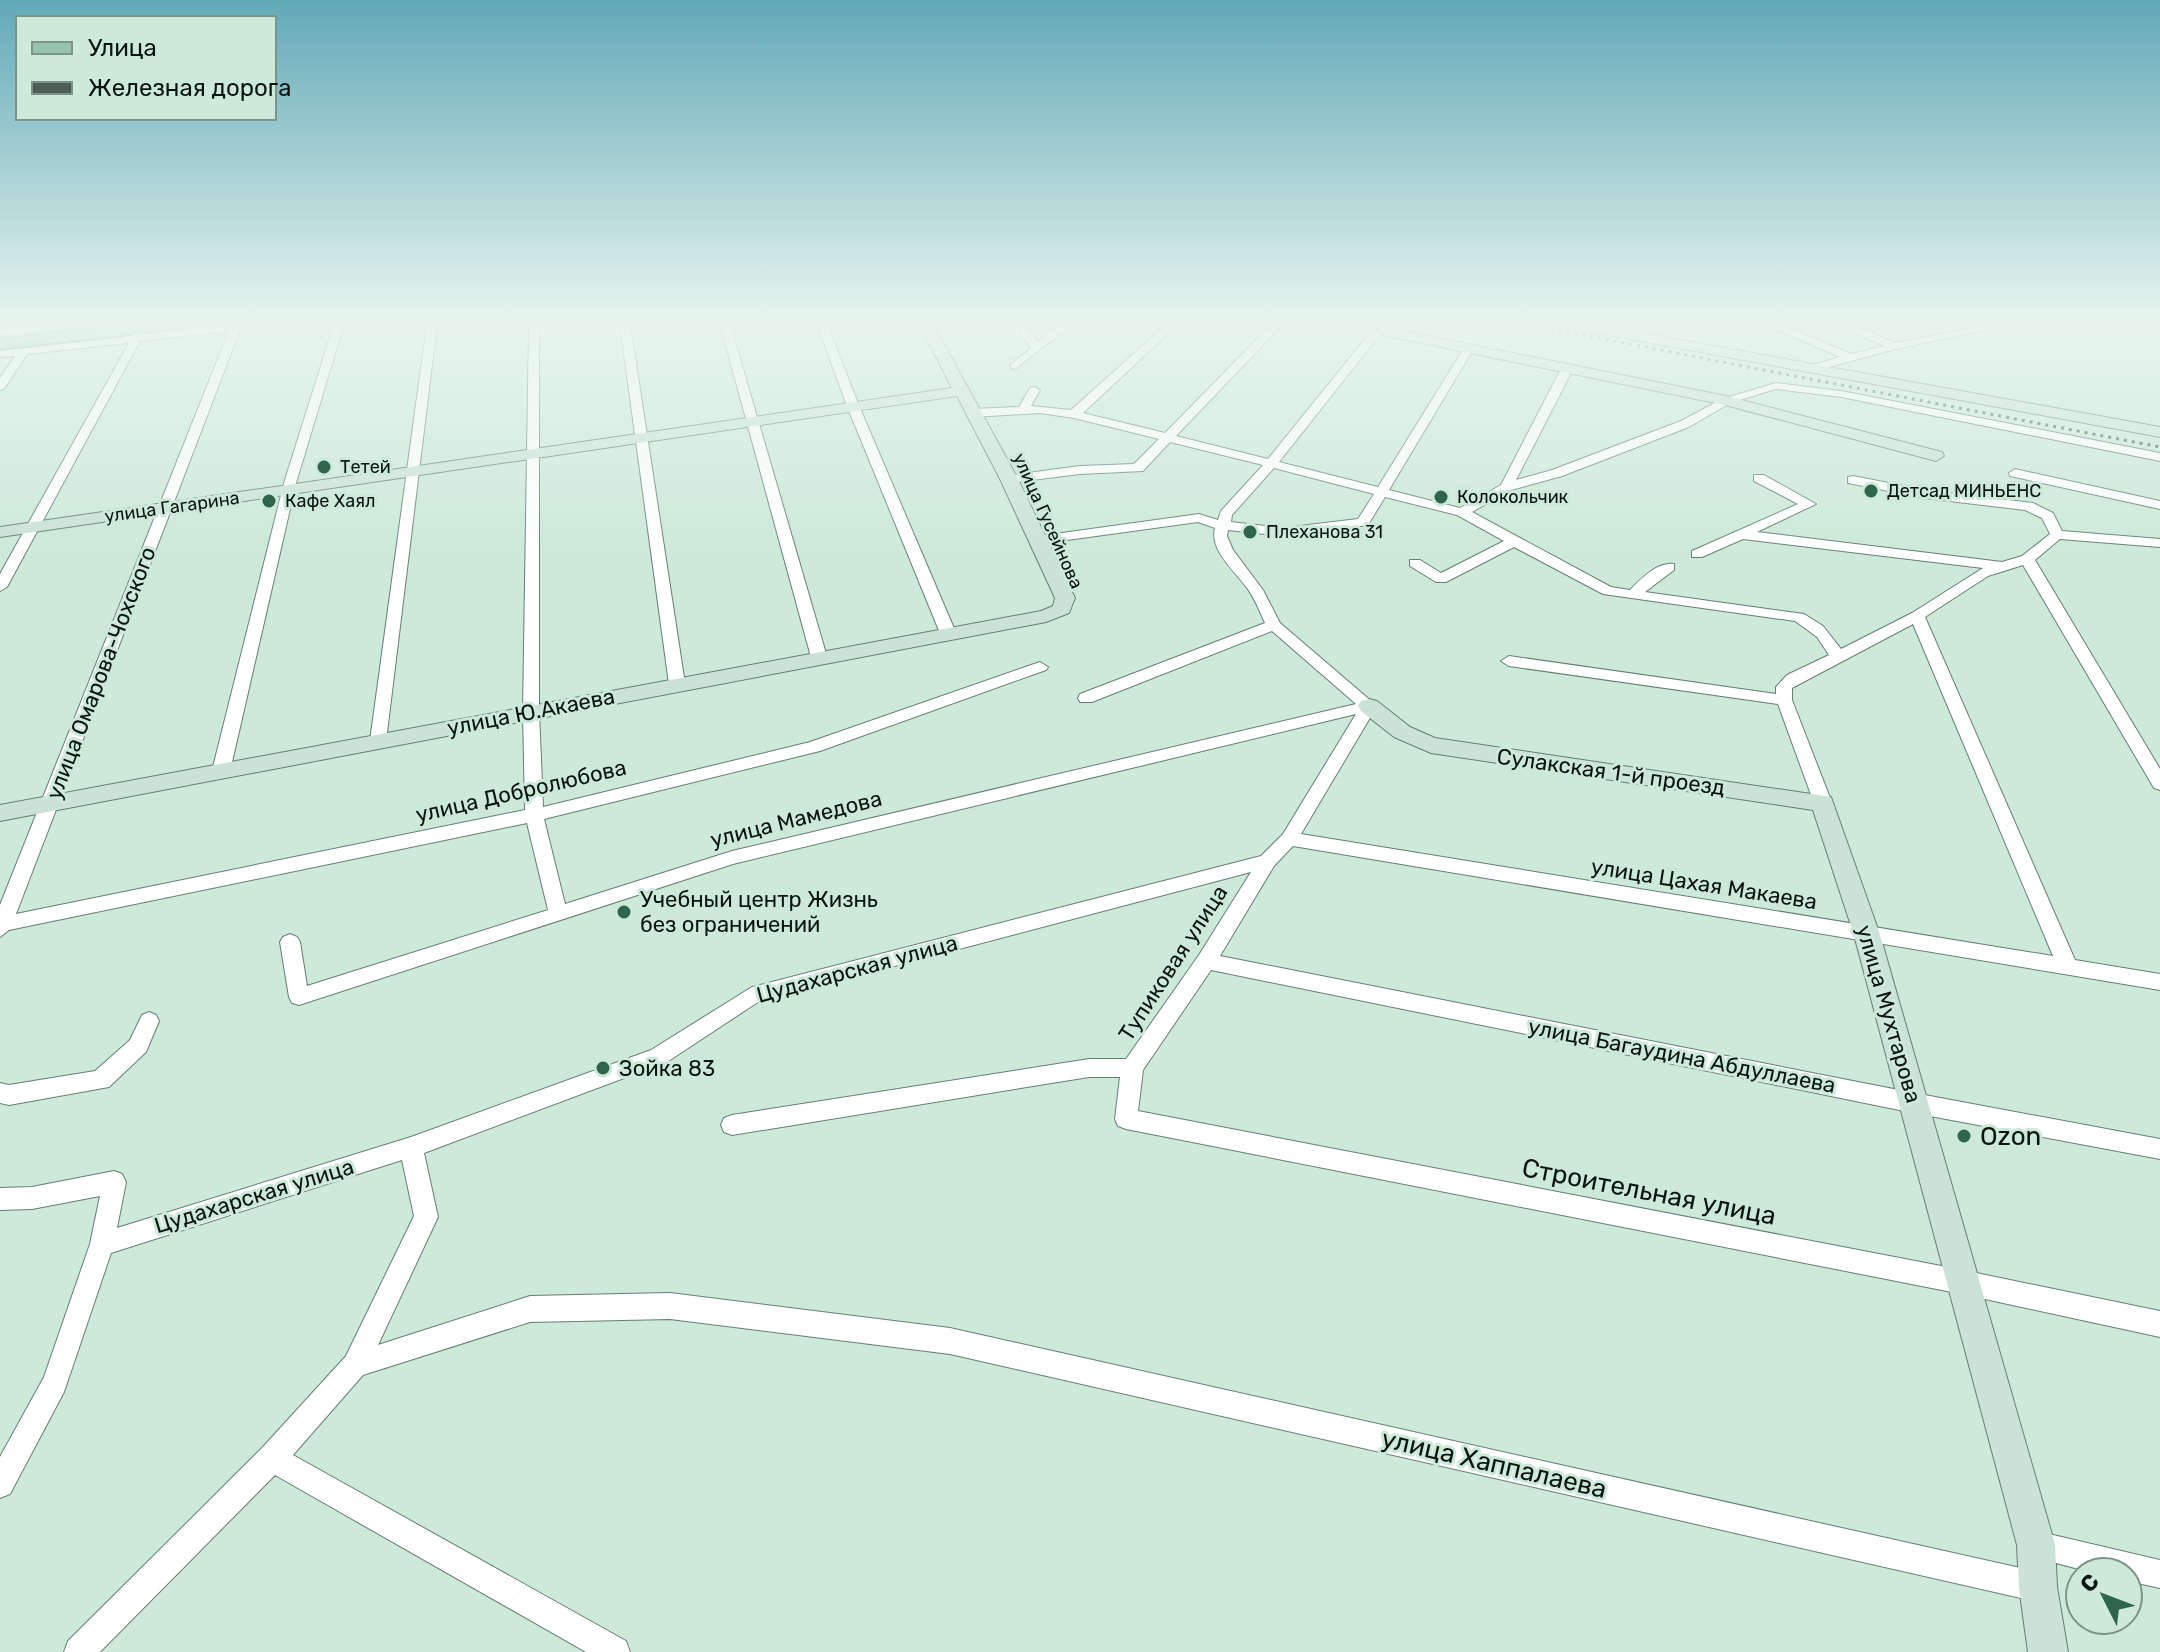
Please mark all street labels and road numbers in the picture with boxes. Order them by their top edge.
street label: улица Гусейнова [1008,450,1088,592]
street label: улица Гагарина [103,487,241,527]
street label: улица Омарова-Чохского [40,543,162,803]
street label: улица Ю.Акаева [445,683,617,741]
street label: Сулакская 1-й проезд [1495,743,1727,801]
street label: улица Добролюбова [413,754,629,828]
street label: улица Мамедова [707,785,885,853]
street label: улица Цахая Макаева [1589,853,1819,915]
street label: Тупиковая улица [1113,880,1233,1046]
street label: улица Мухтарова [1851,922,1927,1106]
street label: Цудахарская улица [753,929,961,1009]
street label: улица Багаудина Абдуллаева [1526,1013,1838,1099]
street label: Строительная улица [1519,1152,1779,1232]
street label: Цудахарская улица [151,1153,357,1239]
street label: улица Хаппалаева [1378,1423,1610,1505]

